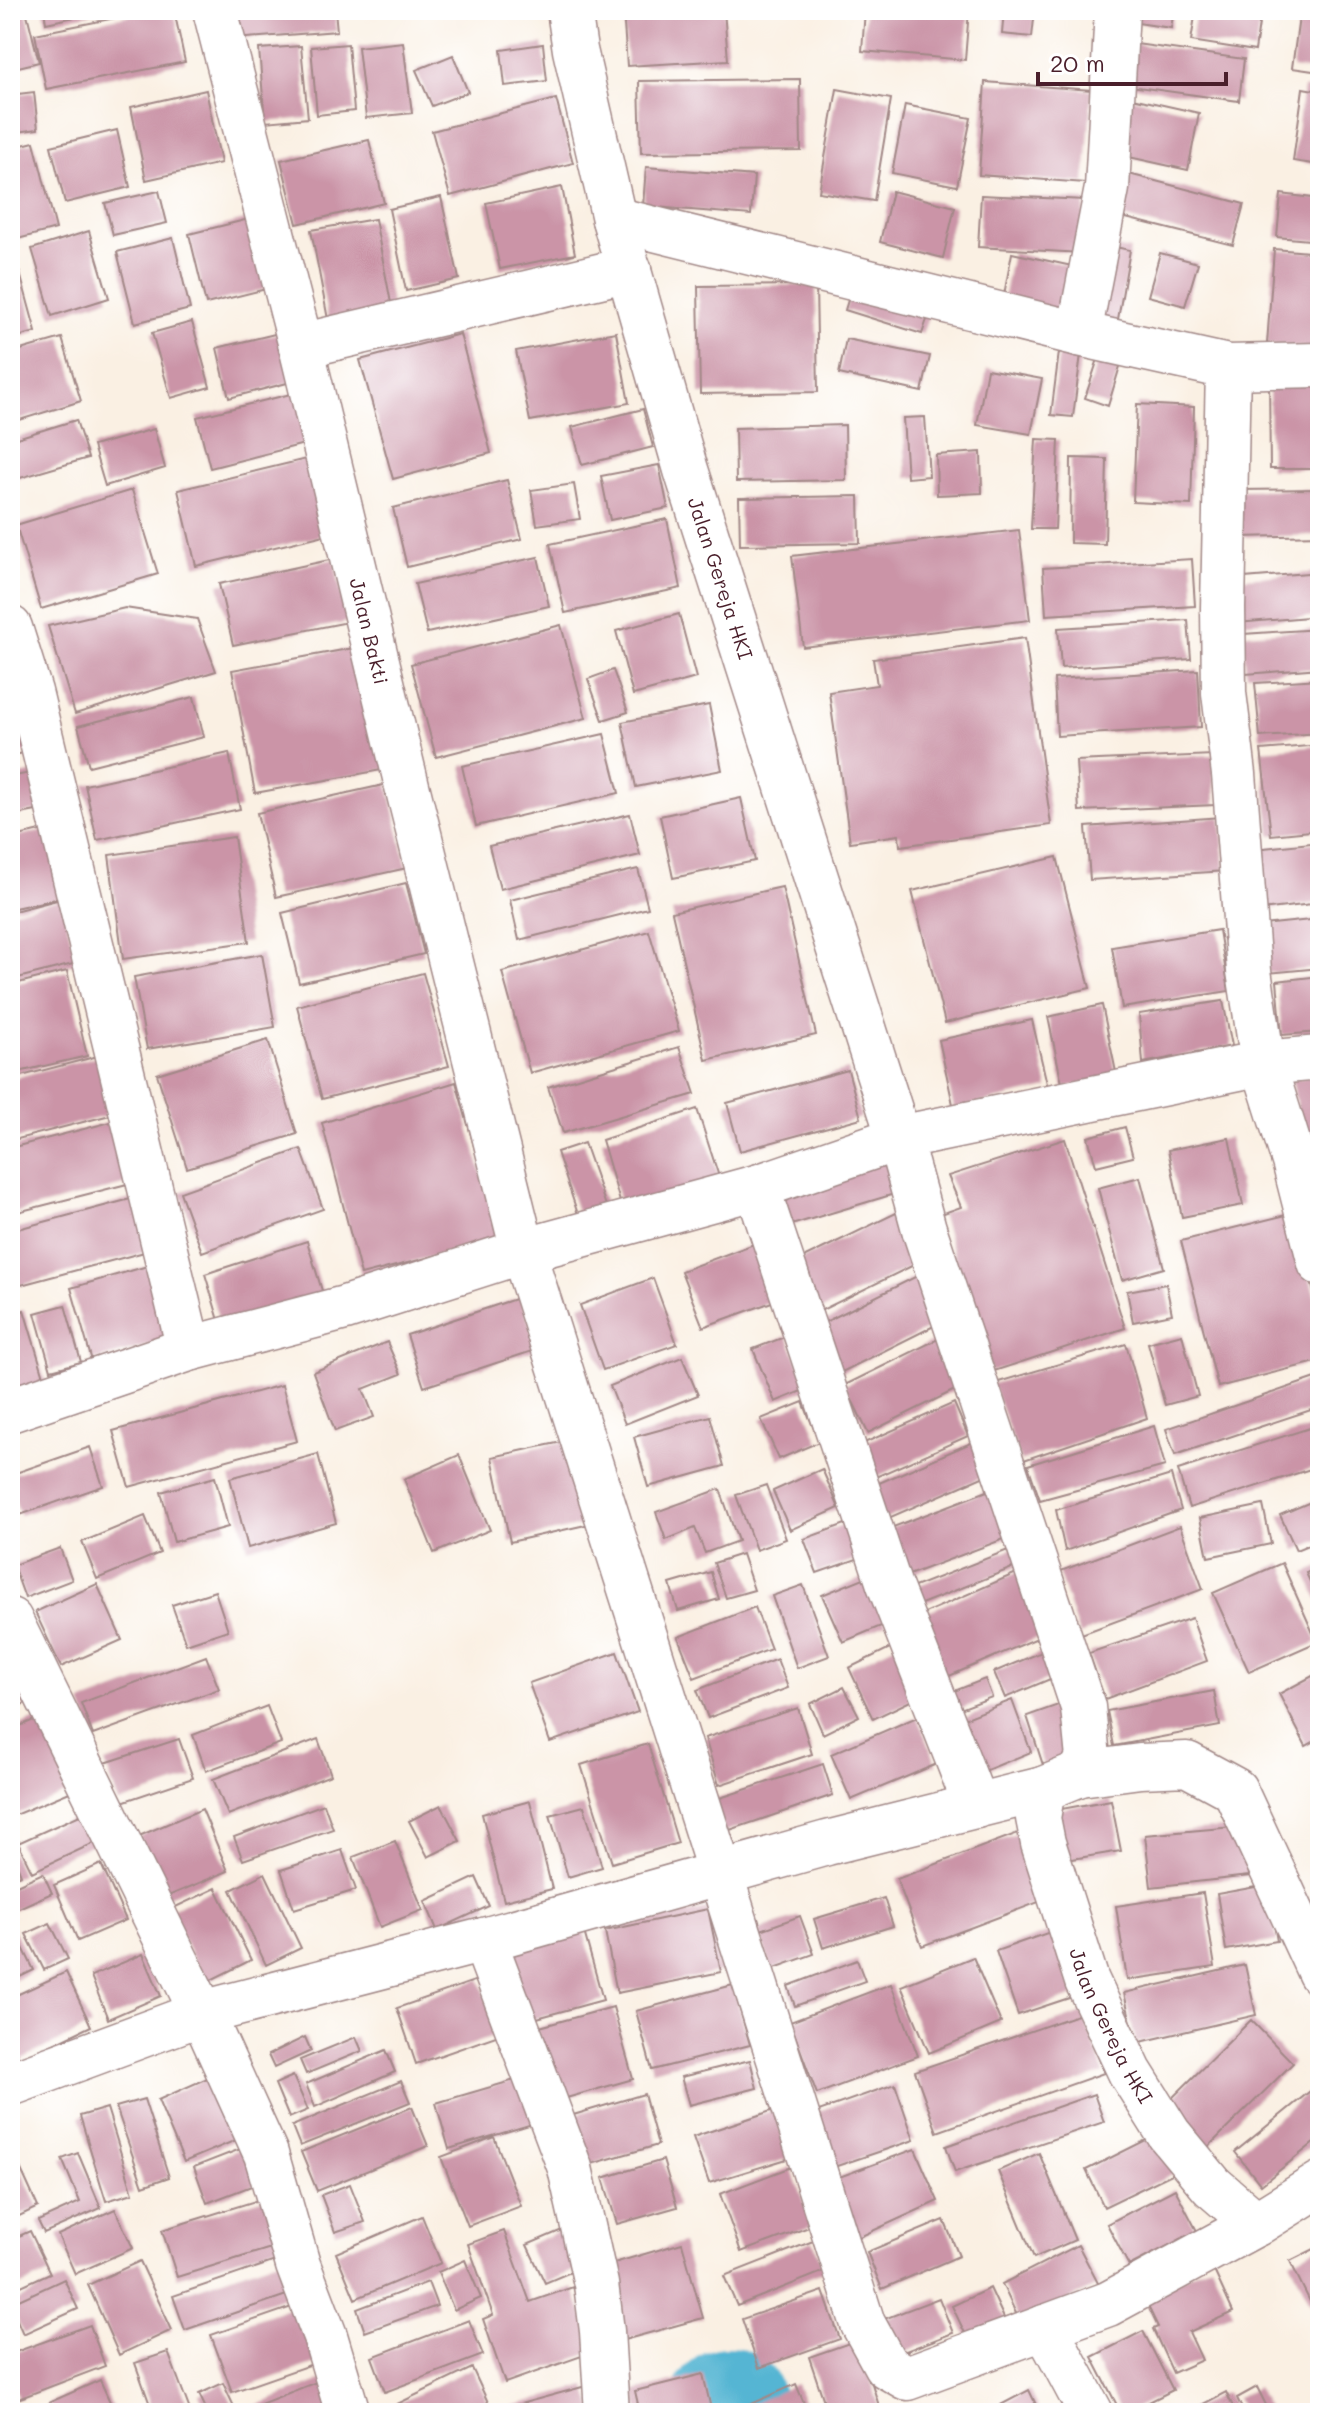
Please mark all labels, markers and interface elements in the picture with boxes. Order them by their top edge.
scale bar [1038,36,1226,86]
text: 20 m [1050,47,1105,78]
street label: Jalan Gereja HKI [683,494,760,662]
street label: Jalan Bakti [344,575,395,687]
street label: Jalan Gereja HKI [1064,1944,1159,2108]

